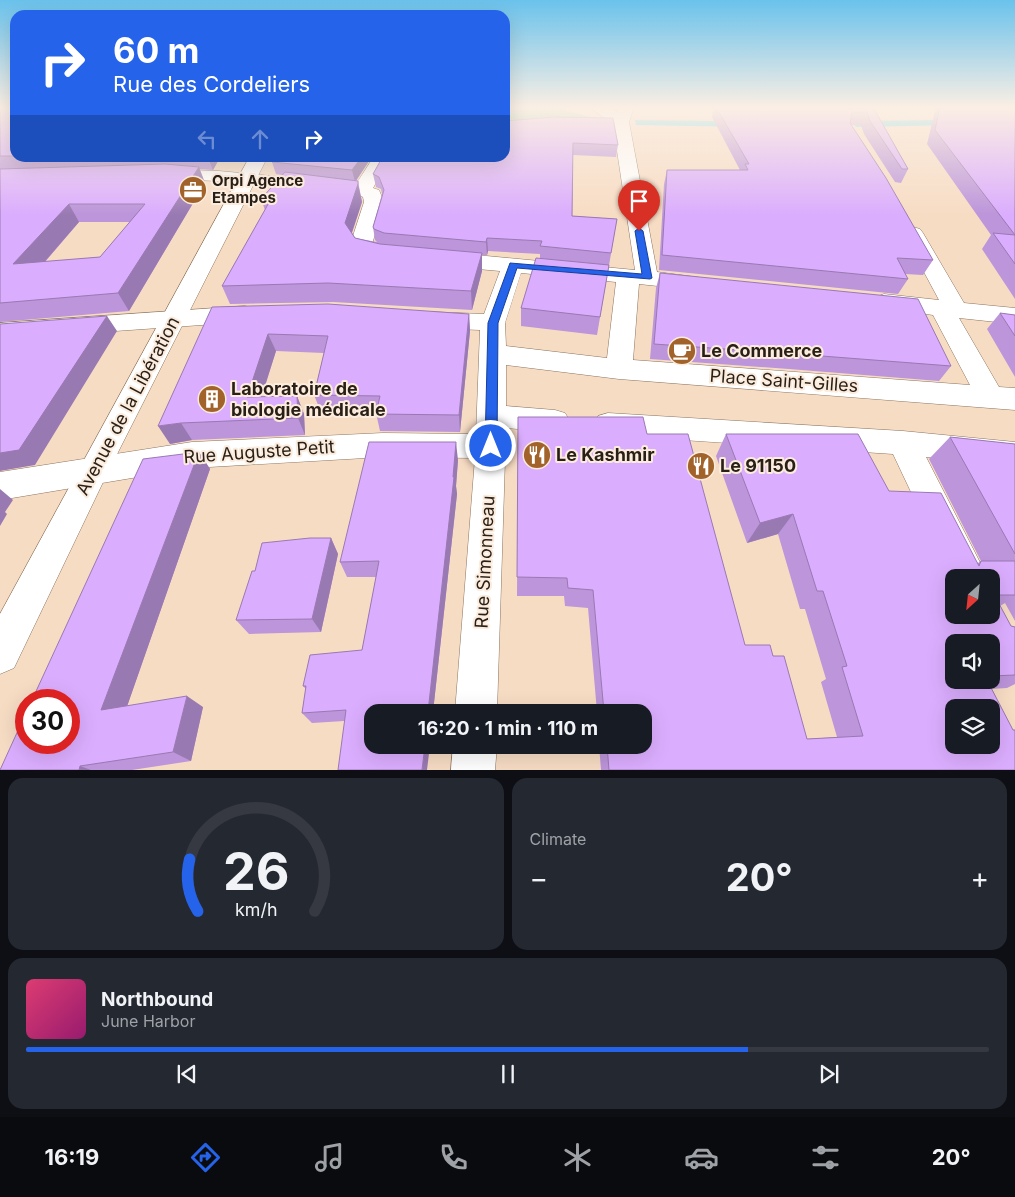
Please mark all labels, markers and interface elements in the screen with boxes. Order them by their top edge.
text: 60 m [113,29,200,71]
icon: right [30,30,95,95]
text: Rue des Cordeliers [113,71,310,97]
icon: left [193,125,221,153]
icon: ahead [246,125,274,153]
icon: right [299,125,327,153]
place label: Orpi Agence Etampes [212,171,303,207]
office icon: Orpi Agence Etampes [178,175,208,205]
pin [618,180,660,231]
icon: arrive [625,187,653,215]
street label: Avenue de la Libération [72,313,184,499]
cafe icon: Le Commerce [667,336,697,366]
place label: Le Commerce [701,340,823,361]
street label: Place Saint-Gilles [709,365,859,396]
place label: Laboratoire de biologie médicale [231,378,386,420]
building icon: Laboratoire de biologie médicale [197,384,227,414]
position arrow [464,419,516,471]
street label: Rue Auguste Petit [183,436,335,467]
restaurant icon: Le Kashmir [522,440,552,470]
place label: Le Kashmir [556,444,654,465]
restaurant icon: Le 91150 [686,451,716,481]
place label: Le 91150 [720,455,796,476]
street label: Rue Simonneau [471,495,498,629]
north arrow [945,569,1000,624]
map controls [945,569,1000,754]
button: sound [945,634,1000,689]
speed limit sign: 30 [15,689,80,754]
button: layers [945,699,1000,754]
text: 16:20 · 1 min · 110 m [418,717,598,740]
text: Climate [530,829,586,849]
text: 26 [222,840,289,903]
text: 20° [726,854,793,900]
text: − [530,861,548,895]
text: + [970,861,989,895]
text: km/h [235,899,277,920]
text: Northbound [101,988,213,1011]
text: June Harbor [101,1011,195,1031]
icon: previous [173,1060,201,1088]
icon: pause [494,1060,522,1088]
icon: next [815,1060,843,1088]
icon: directions [188,1140,223,1175]
icon: music [312,1140,347,1175]
icon: phone [436,1140,471,1175]
icon: climate [560,1140,595,1175]
icon: car [684,1140,719,1175]
icon: filters [808,1140,843,1175]
text: 16:19 [44,1144,99,1170]
text: 20° [932,1144,971,1170]

